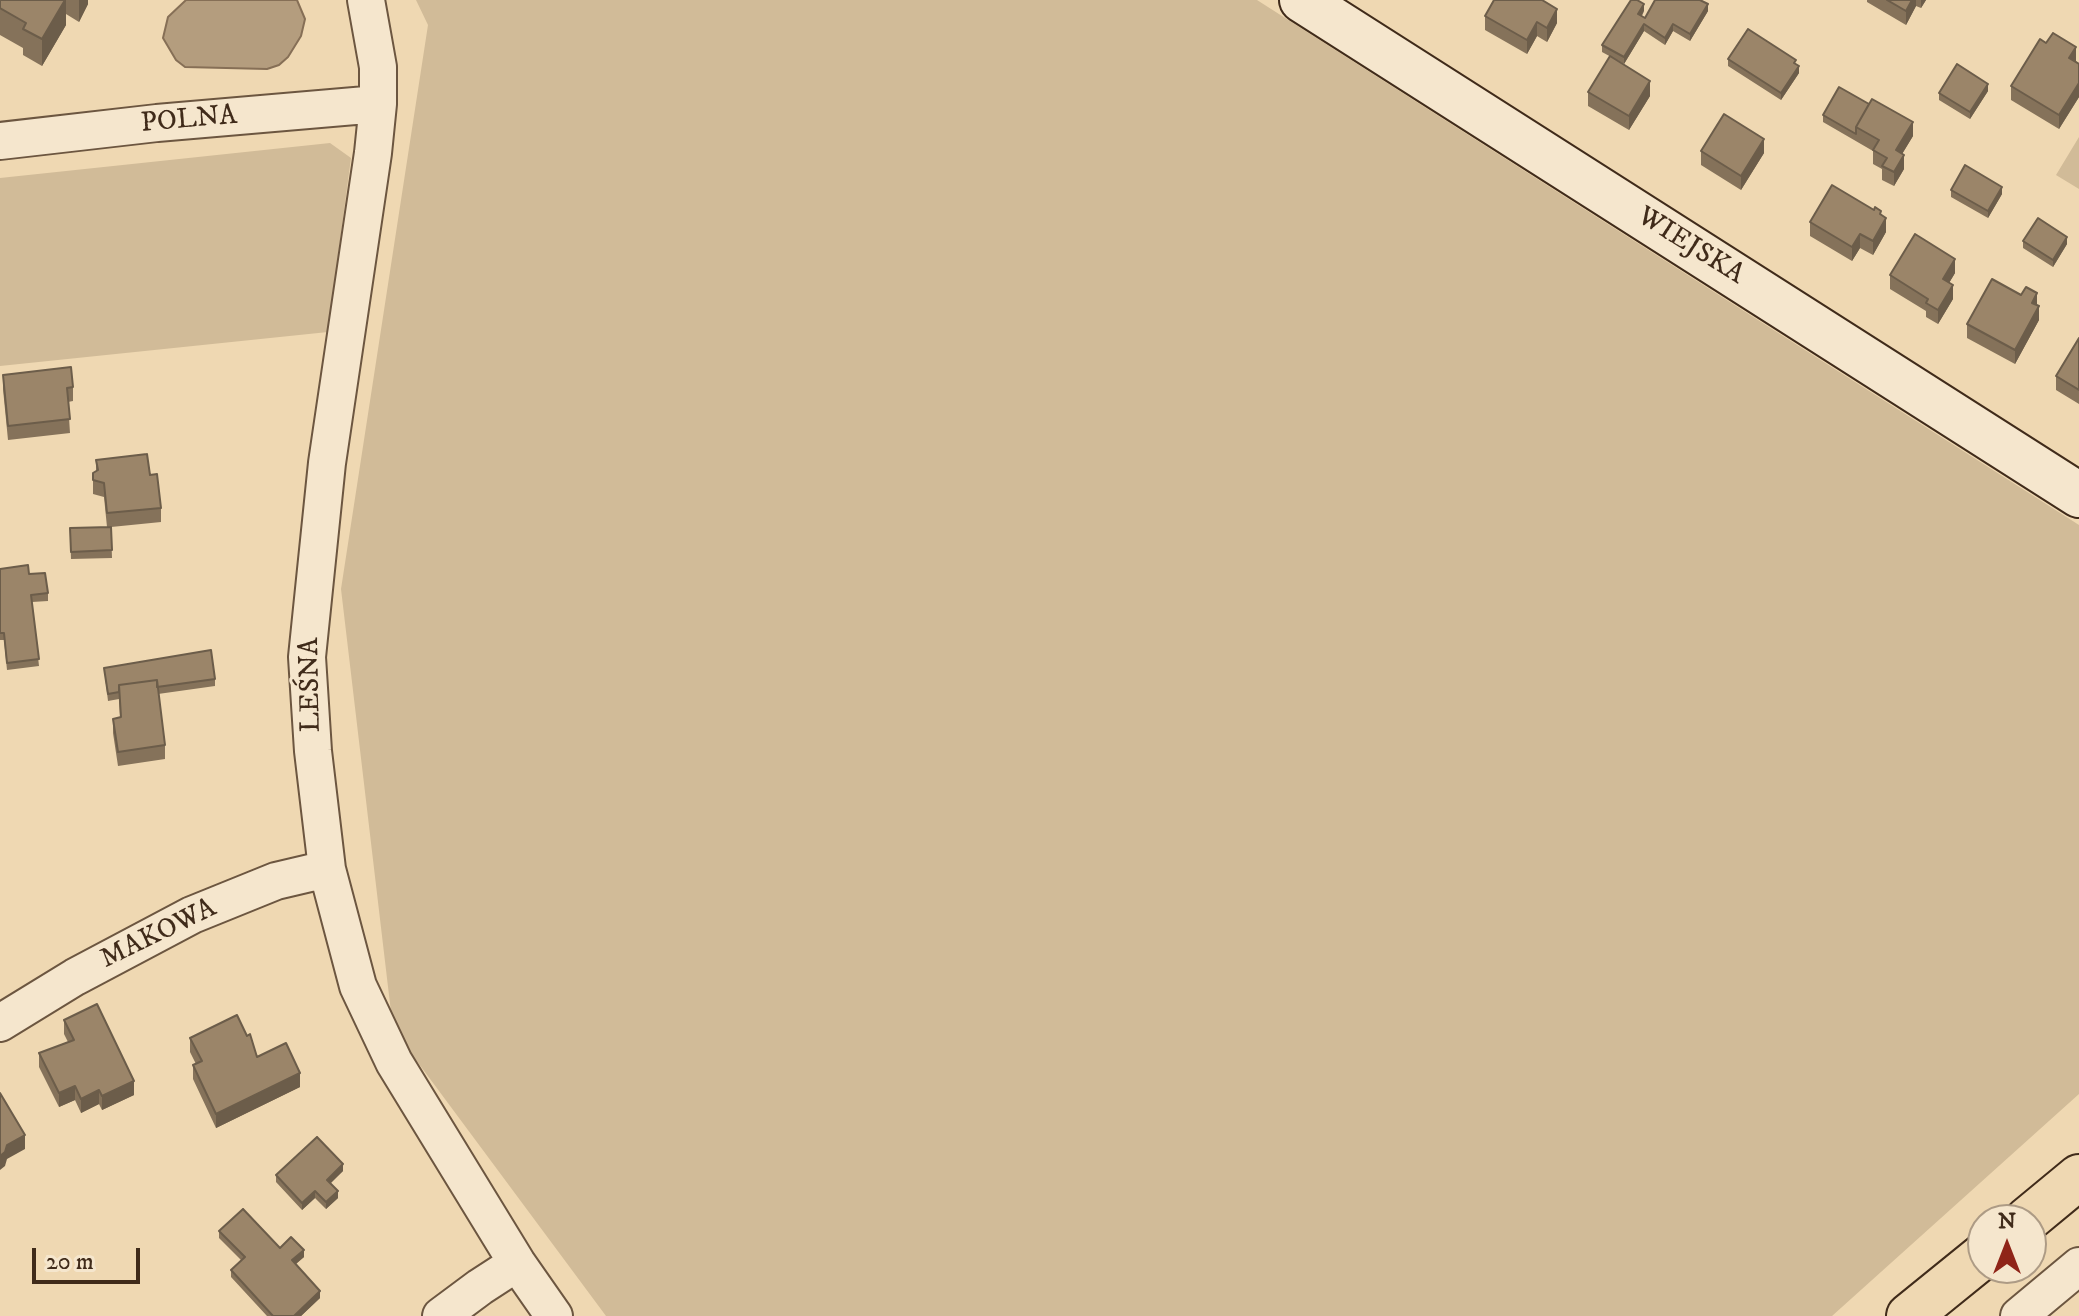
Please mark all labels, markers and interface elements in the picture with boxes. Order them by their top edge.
street label: POLNA [140,100,238,142]
street label: WIEJSKA [1630,201,1750,293]
street label: LEŚNA [294,637,330,733]
street label: MAKOWA [96,893,222,977]
north arrow [1967,1204,2047,1284]
text: N [1998,1208,2016,1235]
scale bar [36,1232,144,1282]
text: 20 m [46,1247,94,1277]

